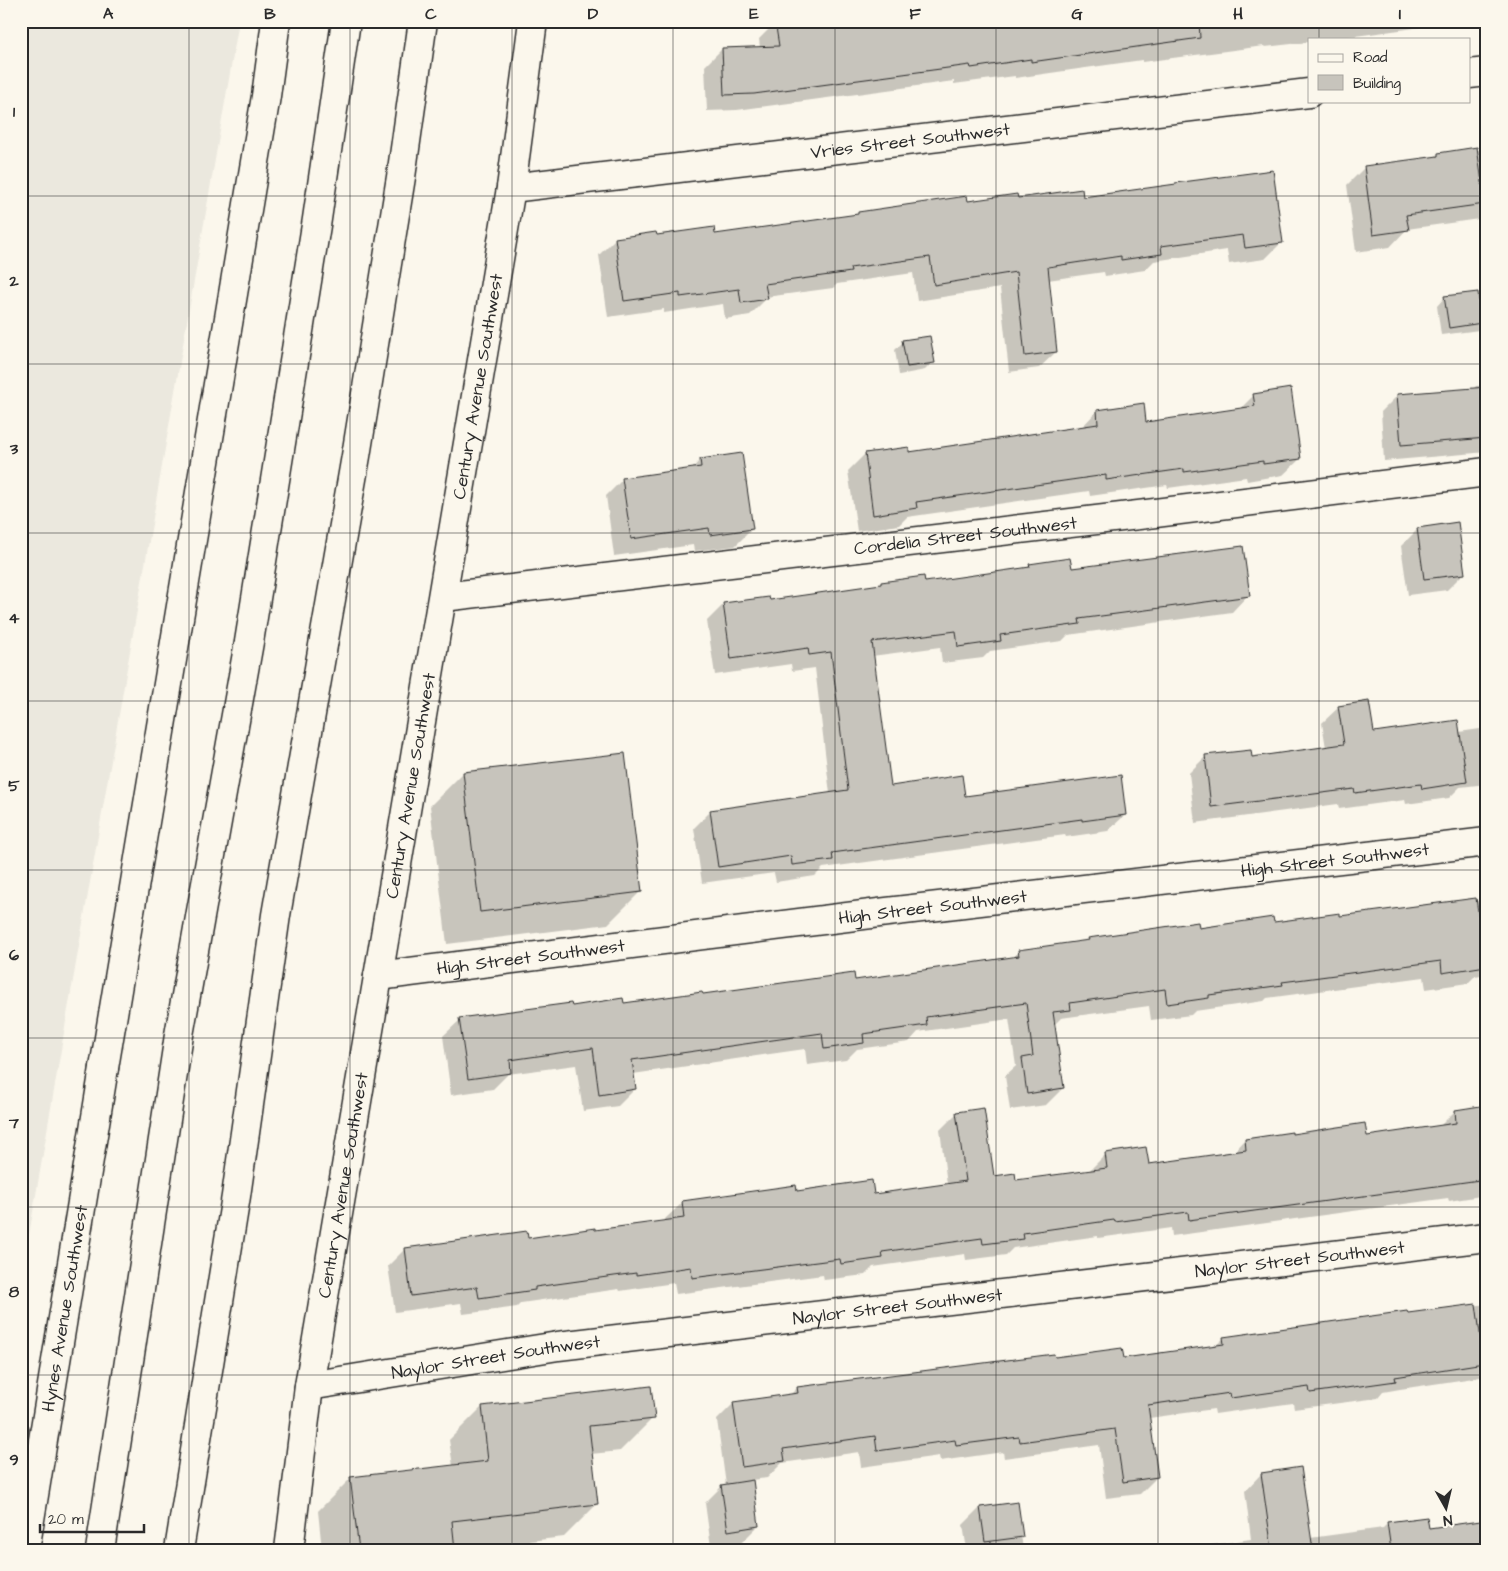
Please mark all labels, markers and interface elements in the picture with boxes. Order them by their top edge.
text: A [103,3,114,25]
text: B [264,3,276,25]
text: C [425,3,437,25]
text: D [588,3,599,25]
text: E [749,3,759,25]
text: F [909,3,921,25]
text: G [1071,3,1083,25]
text: H [1233,3,1243,25]
text: I [1399,3,1401,25]
legend [1308,38,1470,102]
text: Road [1353,47,1388,68]
text: Building [1353,73,1401,95]
text: 1 [13,101,16,123]
street label: Vries Street Southwest [809,117,1012,165]
text: 2 [8,270,19,292]
street label: Century Avenue Southwest [447,271,509,501]
text: 3 [9,438,19,460]
street label: Cordelia Street Southwest [853,510,1079,561]
text: 4 [9,607,20,629]
street label: Century Avenue Southwest [379,670,442,900]
text: 5 [8,775,20,797]
street label: High Street Southwest [1239,837,1431,884]
street label: High Street Southwest [837,884,1029,931]
street label: High Street Southwest [435,933,627,982]
text: 6 [9,944,19,966]
street label: Century Avenue Southwest [312,1070,375,1300]
text: 7 [8,1112,19,1134]
street label: Hynes Avenue Southwest [36,1202,94,1414]
street label: Naylor Street Southwest [1194,1235,1407,1284]
text: 8 [9,1281,20,1303]
street label: Naylor Street Southwest [791,1282,1004,1331]
street label: Naylor Street Southwest [390,1329,602,1386]
text: 9 [9,1449,19,1471]
north arrow [1420,1484,1470,1534]
scale bar [40,1501,144,1533]
text: 20 m [48,1509,84,1530]
text: N [1442,1509,1453,1530]

